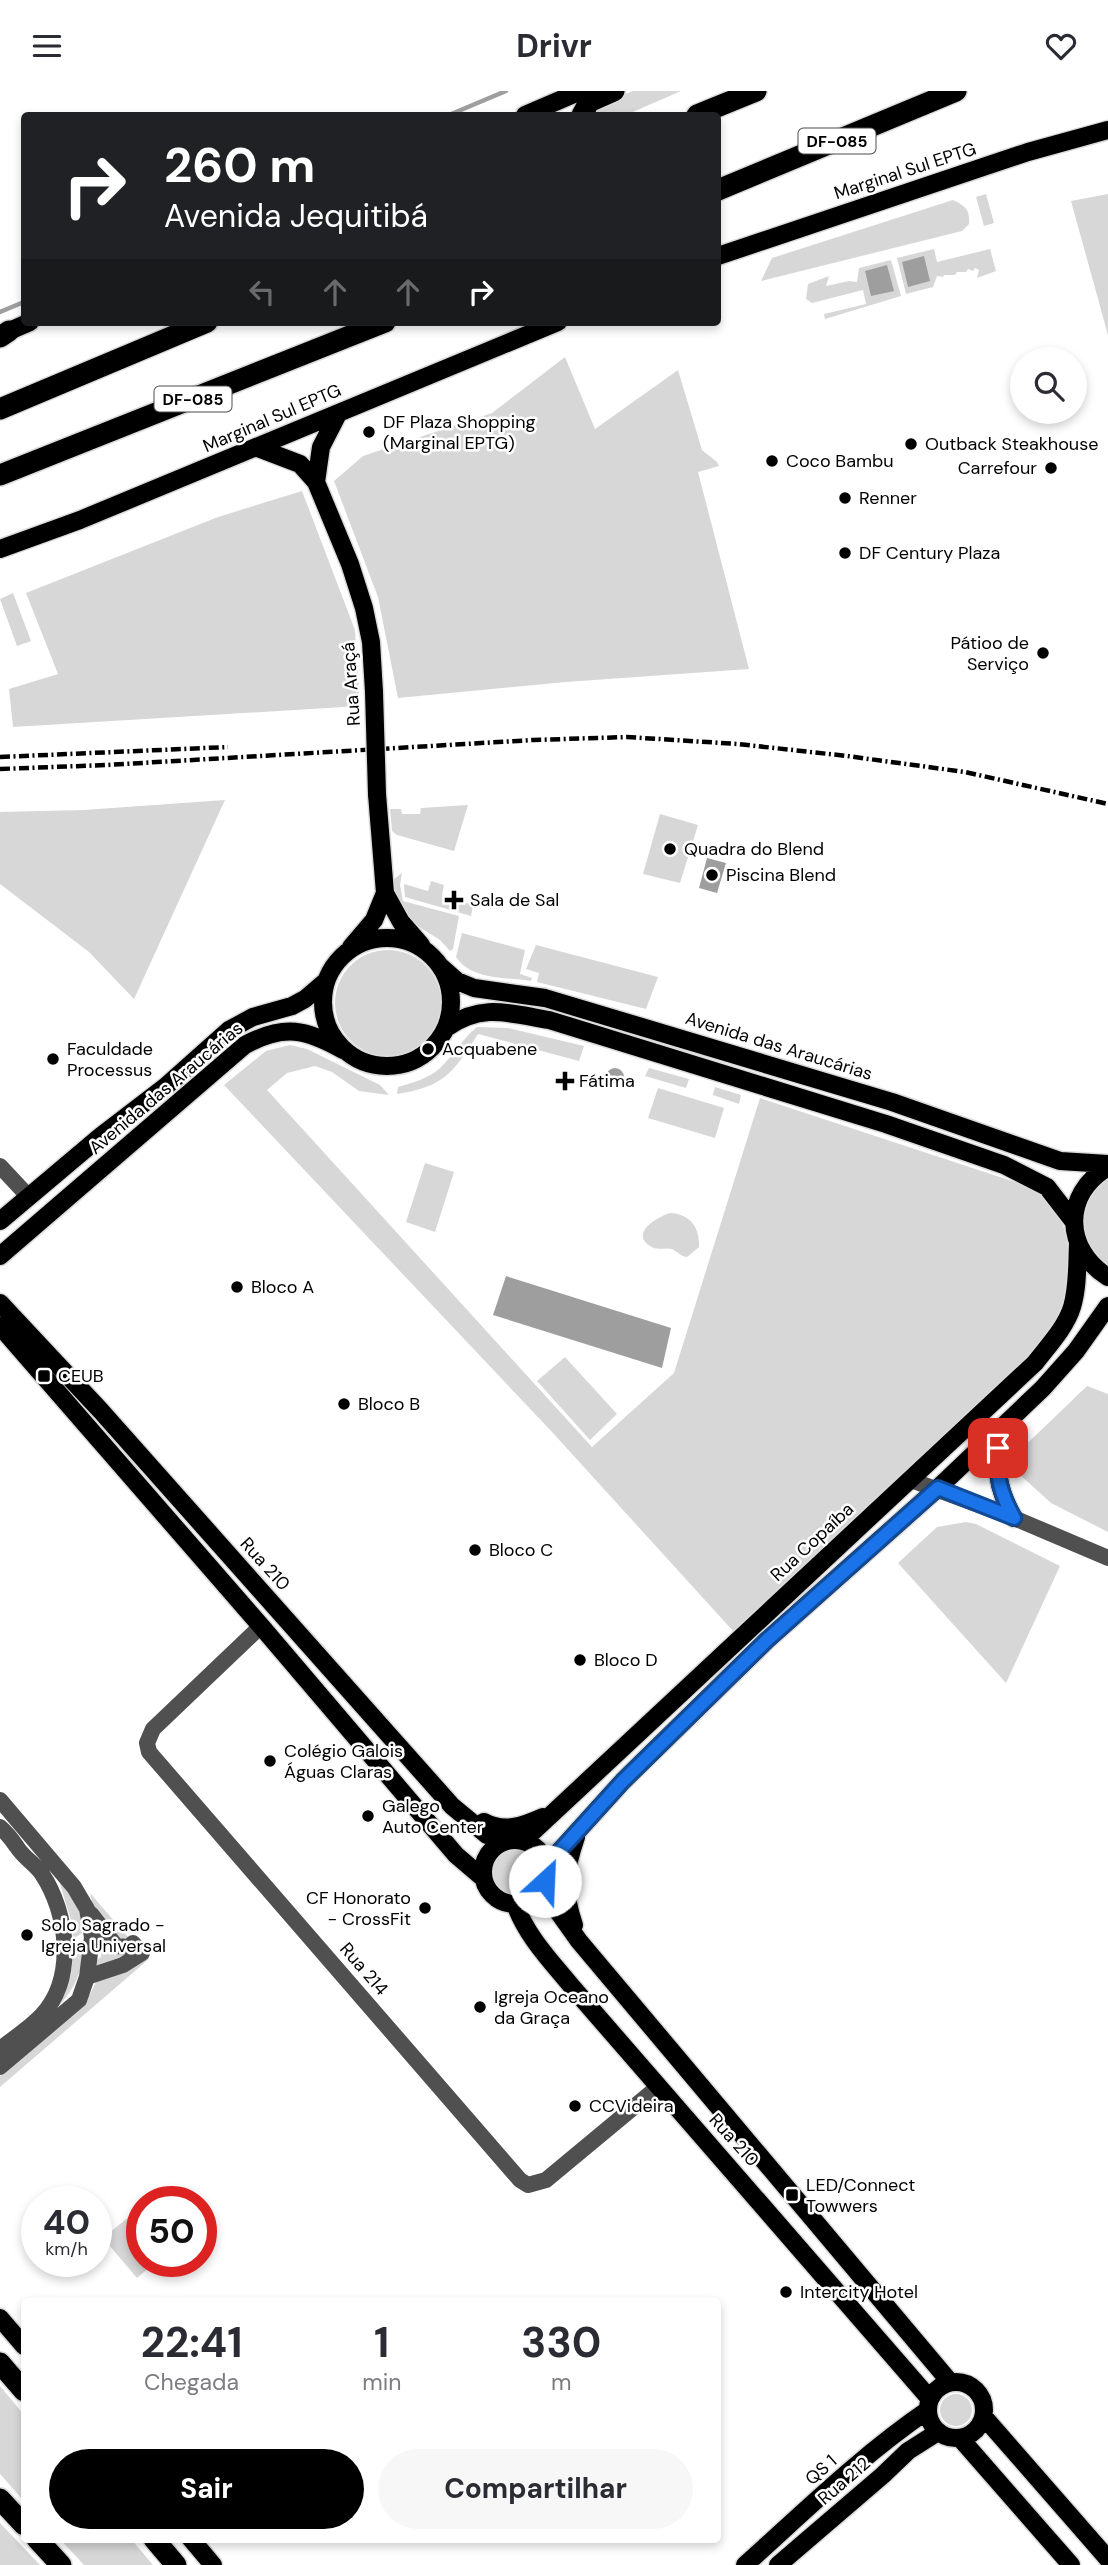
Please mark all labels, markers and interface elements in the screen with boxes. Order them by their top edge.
text: Drivr [516,25,592,67]
icon: menu [28,27,66,65]
icon: heart [1042,27,1080,65]
road number: DF-085 [798,129,876,153]
text: 260 m [164,133,315,197]
street label: Marginal Sul EPTG [831,137,979,205]
icon: right [49,140,140,231]
text: Avenida Jequitibá [164,195,428,237]
icon: left [243,273,281,311]
icon: ahead [316,273,354,311]
icon: ahead [389,273,427,311]
icon: right [462,273,500,311]
map controls [1010,347,1087,424]
button: search [1010,347,1087,424]
street label: Marginal Sul EPTG [199,378,345,458]
road number: DF-085 [154,387,232,411]
place label: DF Plaza Shopping (Marginal EPTG) [383,410,536,455]
marker: DF Plaza Shopping (Marginal EPTG) [361,424,377,440]
place label: Outback Steakhouse [925,432,1098,456]
marker: Outback Steakhouse [903,436,919,452]
place label: Coco Bambu [786,449,894,473]
marker: Coco Bambu [764,453,780,469]
place label: Carrefour [958,456,1037,480]
marker: Carrefour [1043,460,1059,476]
place label: Renner [859,486,917,510]
marker: Renner [837,490,853,506]
place label: DF Century Plaza [859,541,1000,565]
marker: DF Century Plaza [837,545,853,561]
place label: Pátioo de Serviço [950,631,1029,676]
street label: Rua Araçá [336,641,366,727]
marker: Pátioo de Serviço [1035,645,1051,661]
place label: Quadra do Blend [684,837,824,861]
marker: Quadra do Blend [662,841,678,857]
place label: Piscina Blend [726,863,836,887]
marker: Piscina Blend [704,867,720,883]
place label: Sala de Sal [470,888,559,912]
marker: Sala de Sal [444,890,464,910]
street label: Avenida das Araucárias [683,1006,875,1086]
street label: Avenida das Araucárias [84,1016,248,1160]
place label: Faculdade Processus [67,1037,153,1082]
place label: Acquabene [442,1037,537,1061]
marker: Acquabene [420,1041,436,1057]
marker: Faculdade Processus [45,1051,61,1067]
place label: Fátima [579,1069,635,1093]
marker: Fátima [557,1073,573,1089]
place label: Bloco A [251,1275,314,1299]
marker: Bloco A [229,1279,245,1295]
place label: CEUB [58,1364,104,1388]
marker: CEUB [36,1368,52,1384]
place label: Bloco B [358,1392,420,1416]
marker: Bloco B [336,1396,352,1412]
pin [968,1418,1028,1478]
icon: arrive [979,1429,1017,1467]
street label: Rua Copaíba [765,1497,859,1587]
street label: Rua 210 [235,1532,295,1596]
place label: Bloco C [489,1538,553,1562]
marker: Bloco C [467,1542,483,1558]
place label: Bloco D [594,1648,658,1672]
marker: Bloco D [572,1652,588,1668]
place label: Colégio Galois Águas Claras [284,1739,403,1784]
marker: Colégio Galois Águas Claras [262,1753,278,1769]
place label: Galego Auto Center [382,1794,484,1839]
marker: Galego Auto Center [360,1808,376,1824]
position arrow [508,1844,582,1918]
place label: CF Honorato - CrossFit [306,1886,411,1931]
marker: CF Honorato - CrossFit [417,1900,433,1916]
place label: Solo Sagrado - Igreja Universal [41,1913,166,1958]
marker: Solo Sagrado - Igreja Universal [19,1927,35,1943]
street label: Rua 214 [334,1938,394,2001]
place label: Igreja Oceano da Graça [494,1985,609,2030]
marker: Igreja Oceano da Graça [472,1999,488,2015]
place label: CCVideira [589,2094,673,2118]
marker: CCVideira [567,2098,583,2114]
street label: Rua 210 [704,2108,764,2172]
place label: LED/Connect Towwers [806,2173,915,2218]
speed limit sign: 50 [126,2186,217,2277]
marker: LED/Connect Towwers [784,2187,800,2203]
text: 40 [43,2199,90,2245]
text: km/h [45,2237,88,2261]
place label: Intercity Hotel [800,2280,918,2304]
marker: Intercity Hotel [778,2284,794,2300]
text: 22:41 [141,2315,242,2370]
text: 1 [374,2315,389,2370]
text: 330 [521,2315,601,2370]
text: Chegada [144,2367,239,2397]
text: min [362,2367,401,2397]
text: m [551,2367,571,2397]
button: Sair [49,2449,364,2529]
button: Compartilhar [378,2449,693,2529]
street label: QS 1 [800,2449,842,2491]
street label: Rua 212 [813,2452,875,2510]

